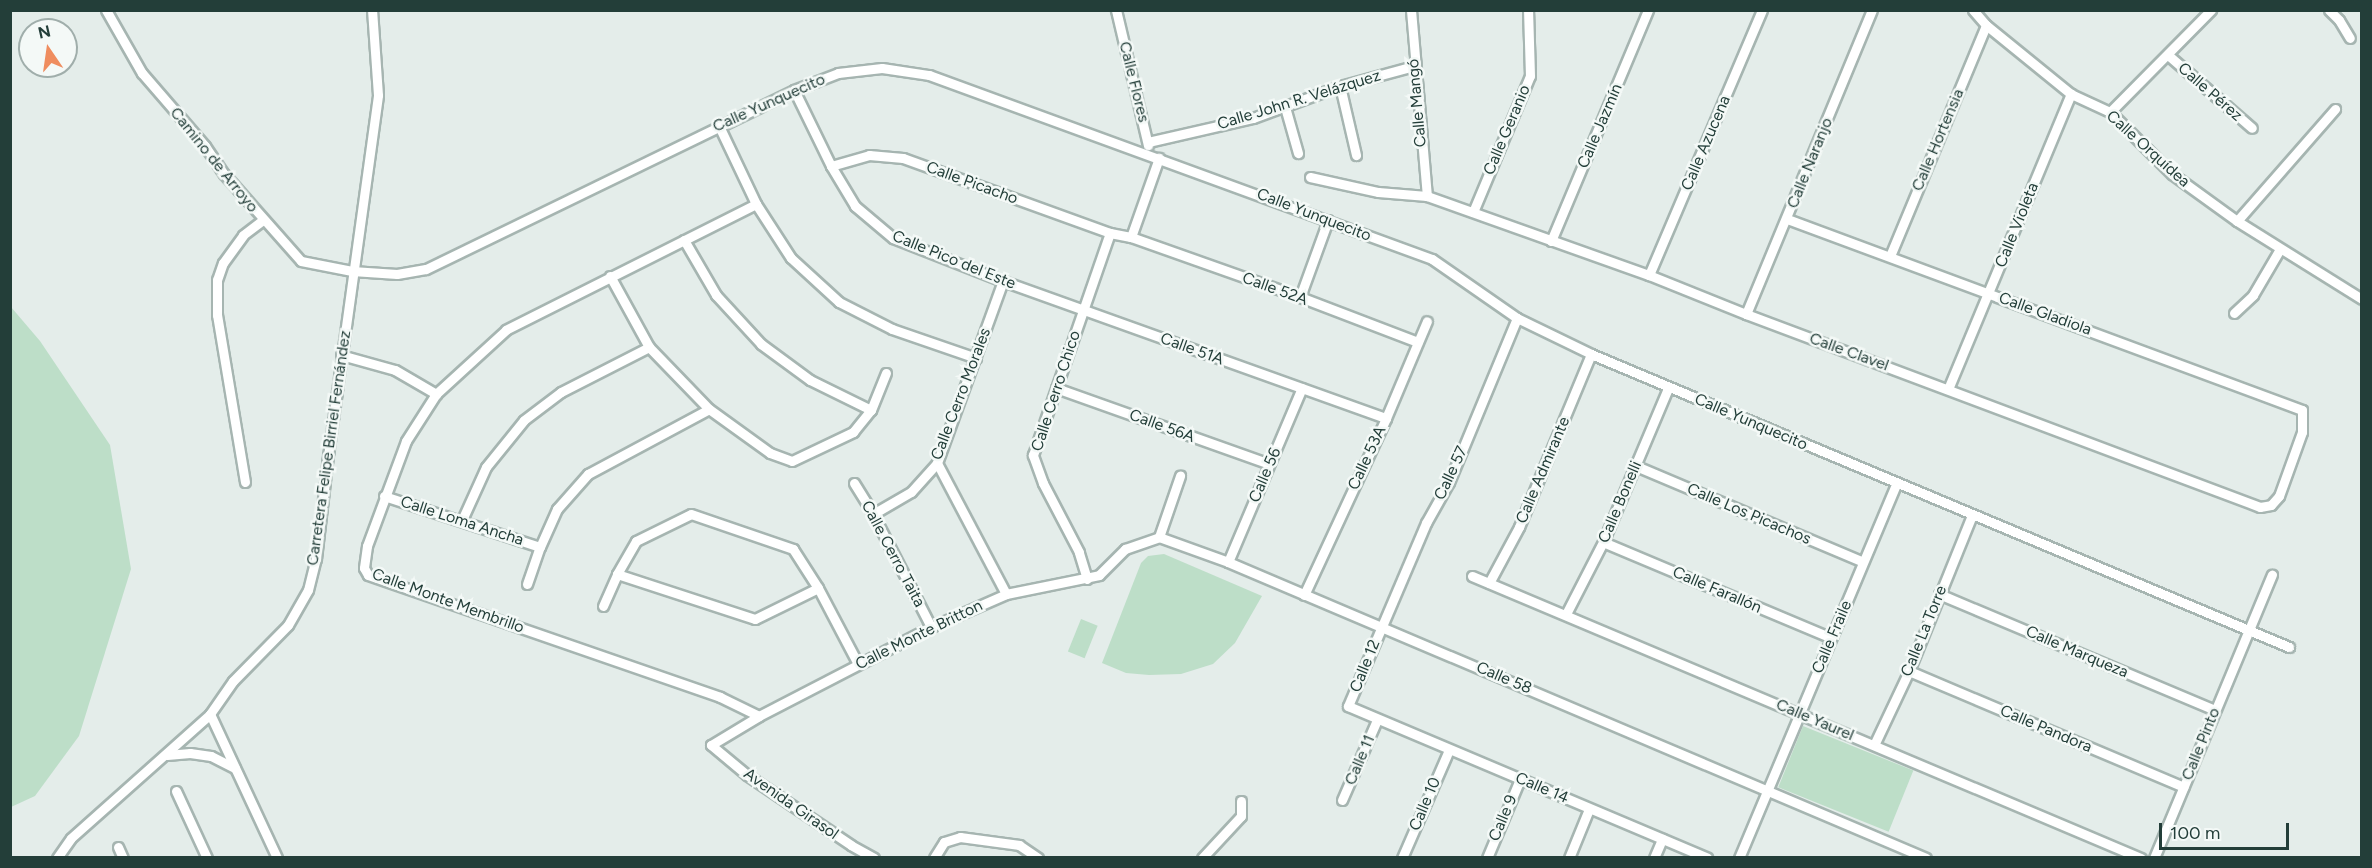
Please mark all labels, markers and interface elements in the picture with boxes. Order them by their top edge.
north arrow [18,18,78,78]
text: N [36,21,52,43]
street label: Calle Flores [1115,40,1153,124]
street label: Calle Mangó [1404,58,1430,148]
street label: Calle Pérez [2174,59,2246,125]
street label: Calle John R. Velázquez [1215,66,1383,134]
street label: Calle Yunquecito [710,70,828,136]
street label: Calle Jazmín [1574,81,1626,171]
street label: Calle Geranio [1479,82,1535,178]
street label: Calle Hortensia [1908,86,1968,194]
street label: Calle Azucena [1677,93,1735,193]
street label: Camino de Arroyo [166,104,262,216]
street label: Calle Orquídea [2102,107,2194,191]
street label: Calle Naranjo [1783,115,1837,211]
street label: Calle Picacho [924,158,1020,208]
street label: Calle Violeta [1991,180,2043,270]
street label: Calle Yunquecito [1254,184,1374,246]
street label: Calle Pico del Este [889,226,1019,294]
street label: Calle 52A [1240,268,1310,310]
street label: Calle Gladiola [1996,288,2094,340]
street label: Calle Cerro Morales [927,325,995,463]
street label: Calle Cerro Chico [1027,328,1085,454]
street label: Carretera Felipe Birriel Fernández [303,329,355,567]
street label: Calle 51A [1158,329,1226,369]
street label: Calle Clavel [1807,329,1891,375]
street label: Calle Yunquecito [1692,390,1810,454]
street label: Calle 56A [1127,405,1197,447]
street label: Calle Admirante [1512,414,1574,526]
street label: Calle 53A [1344,423,1390,493]
street label: Calle 57 [1430,443,1472,503]
street label: Calle 56 [1245,445,1285,505]
street label: Calle Bonelli [1594,458,1646,546]
street label: Calle Los Picachos [1684,479,1814,549]
street label: Calle Loma Ancha [398,492,526,550]
street label: Calle Cerro Taita [857,498,929,610]
street label: Calle Farallón [1670,563,1764,617]
street label: Calle Monte Membrillo [369,565,527,637]
street label: Calle La Torre [1897,583,1951,679]
street label: Calle Monte Britton [852,596,986,674]
street label: Calle Fraile [1808,598,1856,676]
street label: Calle Marqueza [2023,622,2131,682]
street label: Calle 12 [1346,637,1384,695]
street label: Calle 58 [1473,658,1535,698]
street label: Calle Yaurel [1773,695,1857,745]
street label: Calle Pandora [1997,701,2095,757]
street label: Calle Pinto [2178,705,2224,783]
street label: Calle 11 [1341,732,1379,788]
street label: Avenida Girasol [740,764,842,844]
street label: Calle 14 [1512,768,1572,808]
street label: Calle 10 [1405,774,1445,834]
street label: Calle 9 [1485,792,1521,844]
scale bar [2162,811,2292,849]
text: 100 m [2170,822,2220,844]

